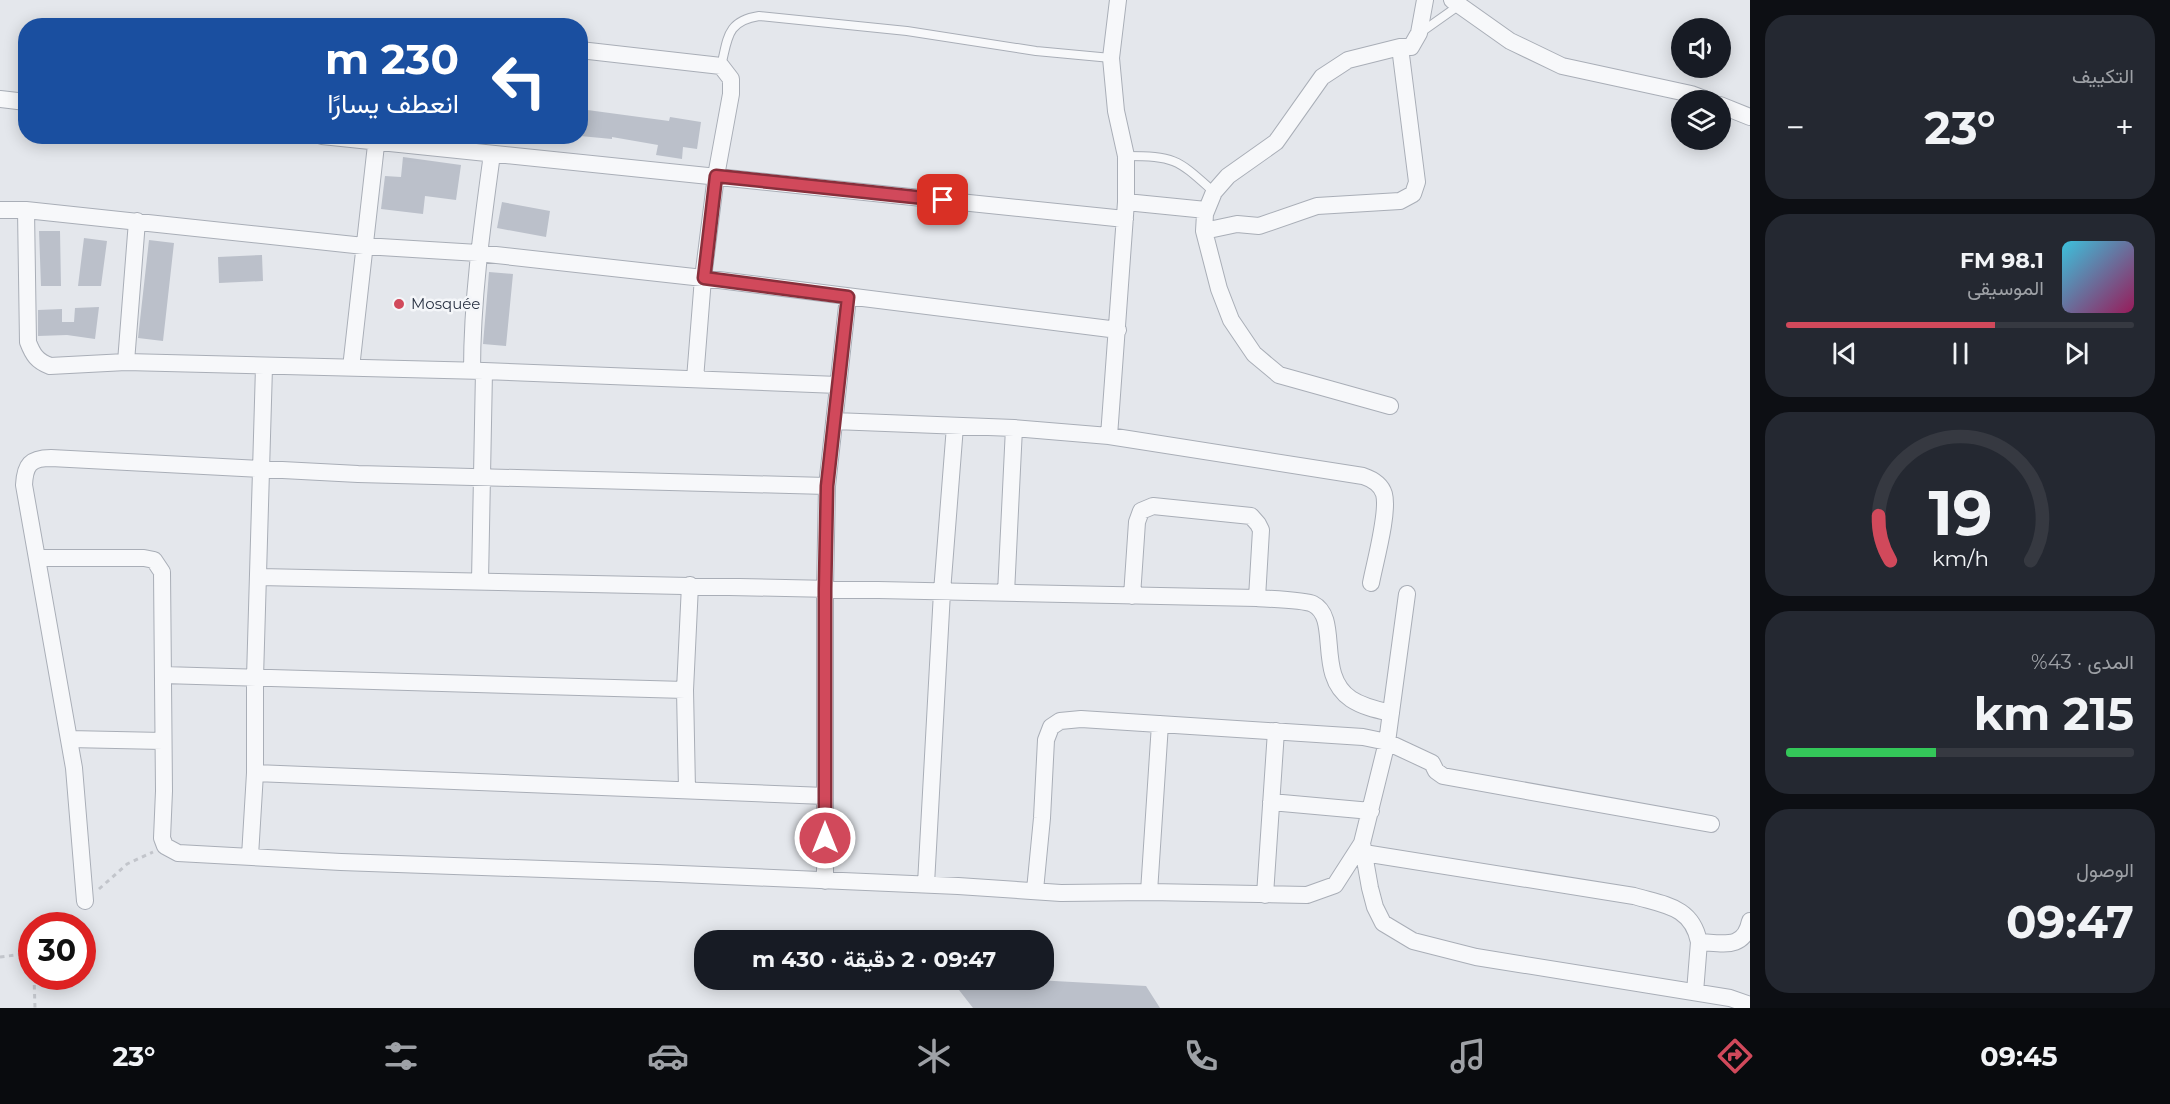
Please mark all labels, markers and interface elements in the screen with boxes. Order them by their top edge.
map controls [1671,18,1731,150]
button: sound [1671,18,1731,78]
text: 230 m [325,33,459,85]
icon: left [480,42,558,120]
text: التكييف [2072,64,2134,88]
text: انعطف يسارًا [327,87,459,120]
button: layers [1671,90,1731,150]
text: 23° [1924,100,1996,155]
text: − [1786,107,1805,147]
text: + [2115,107,2134,147]
pin [917,174,968,225]
icon: arrive [926,183,959,216]
text: 98.1 FM [1960,247,2044,274]
text: الموسيقى [1967,276,2044,300]
place label: Mosquée [411,294,480,313]
marker: Mosquée [392,297,406,311]
icon: previous [1828,337,1861,370]
icon: pause [1944,337,1977,370]
icon: next [2060,337,2093,370]
text: 19 [1928,475,1992,551]
text: km/h [1931,545,1989,571]
text: المدى · 43% [2031,650,2134,674]
text: 215 km [1974,686,2134,741]
position arrow [793,806,857,870]
text: الوصول [2076,858,2134,882]
text: 09:47 [2006,894,2134,949]
speed limit sign: 30 [18,912,96,990]
text: 09:47 · 2 دقيقة · 430 m [752,946,996,973]
icon: filters [380,1035,422,1077]
icon: car [647,1035,689,1077]
icon: climate [913,1035,955,1077]
icon: phone [1180,1035,1222,1077]
icon: music [1447,1035,1489,1077]
icon: directions [1714,1035,1756,1077]
text: 23° [112,1040,155,1073]
text: 09:45 [1980,1040,2058,1073]

